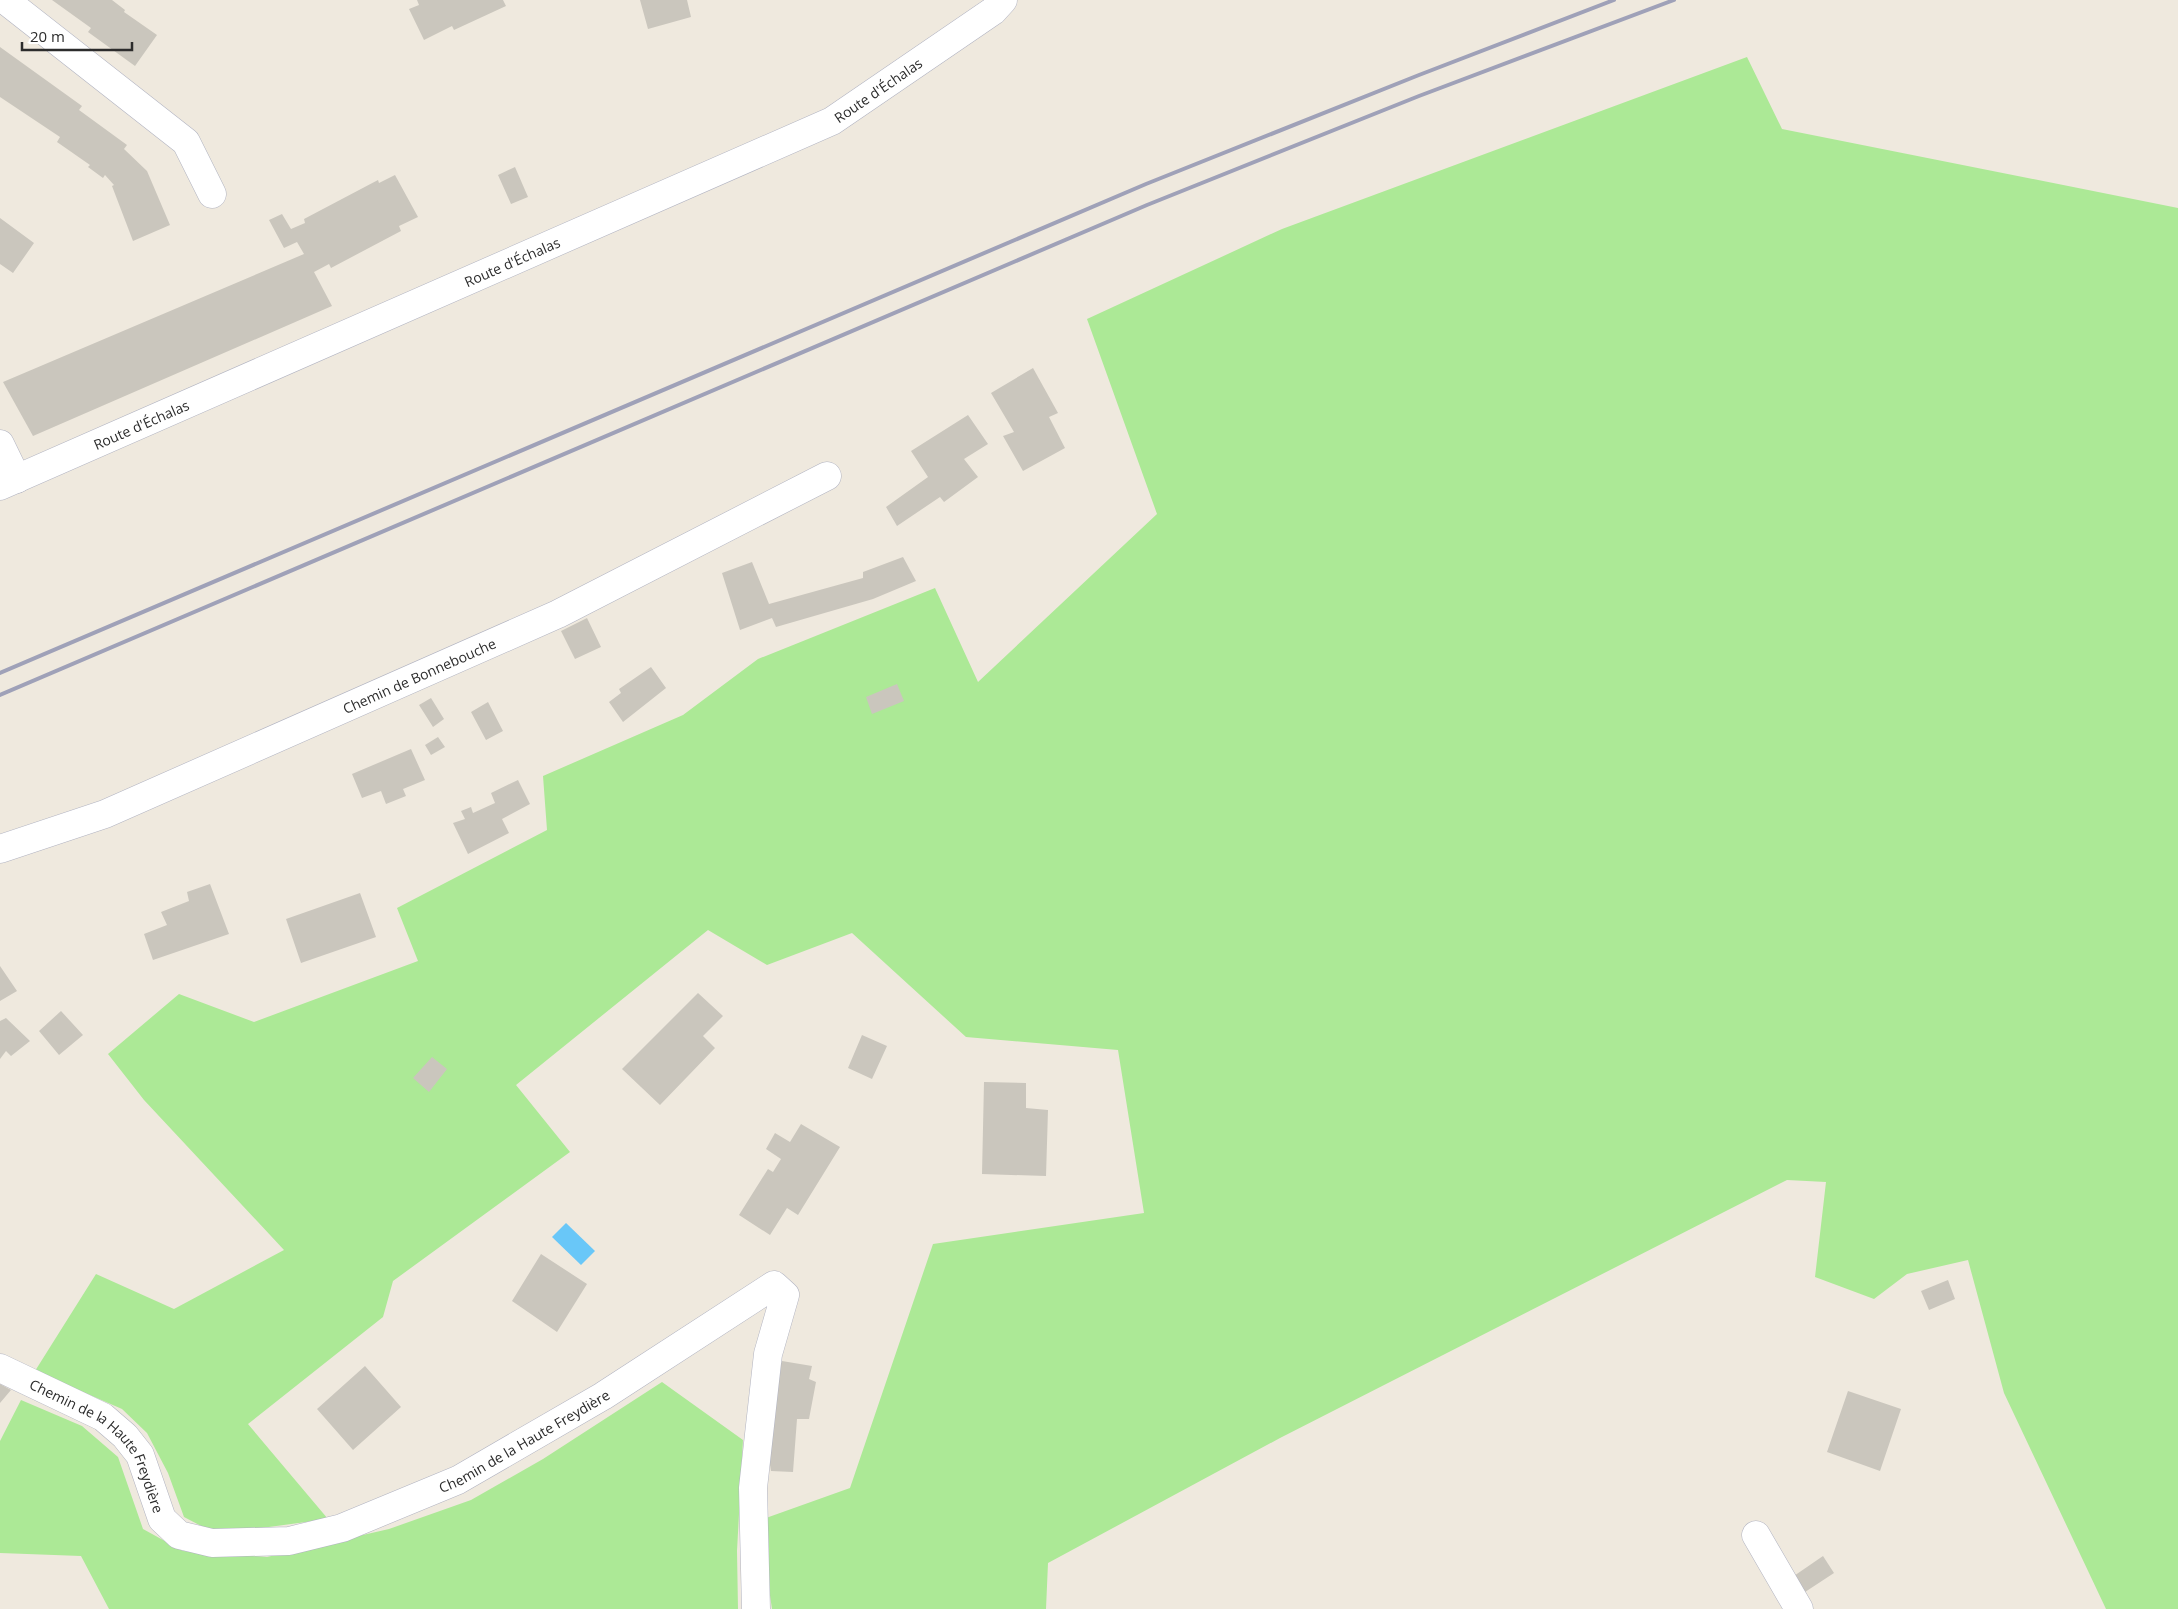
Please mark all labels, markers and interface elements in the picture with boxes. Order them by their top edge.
scale bar [22,20,132,52]
text: 20 m [30,26,65,46]
street label: Route d'Échalas [830,53,926,127]
street label: Route d'Échalas [461,232,563,291]
street label: Route d'Échalas [90,395,192,453]
street label: Chemin de Bonnebouche [340,633,499,717]
street label: Chemin de la Haute Freydière [27,1374,169,1515]
street label: Chemin de la Haute Freydière [436,1385,613,1497]

